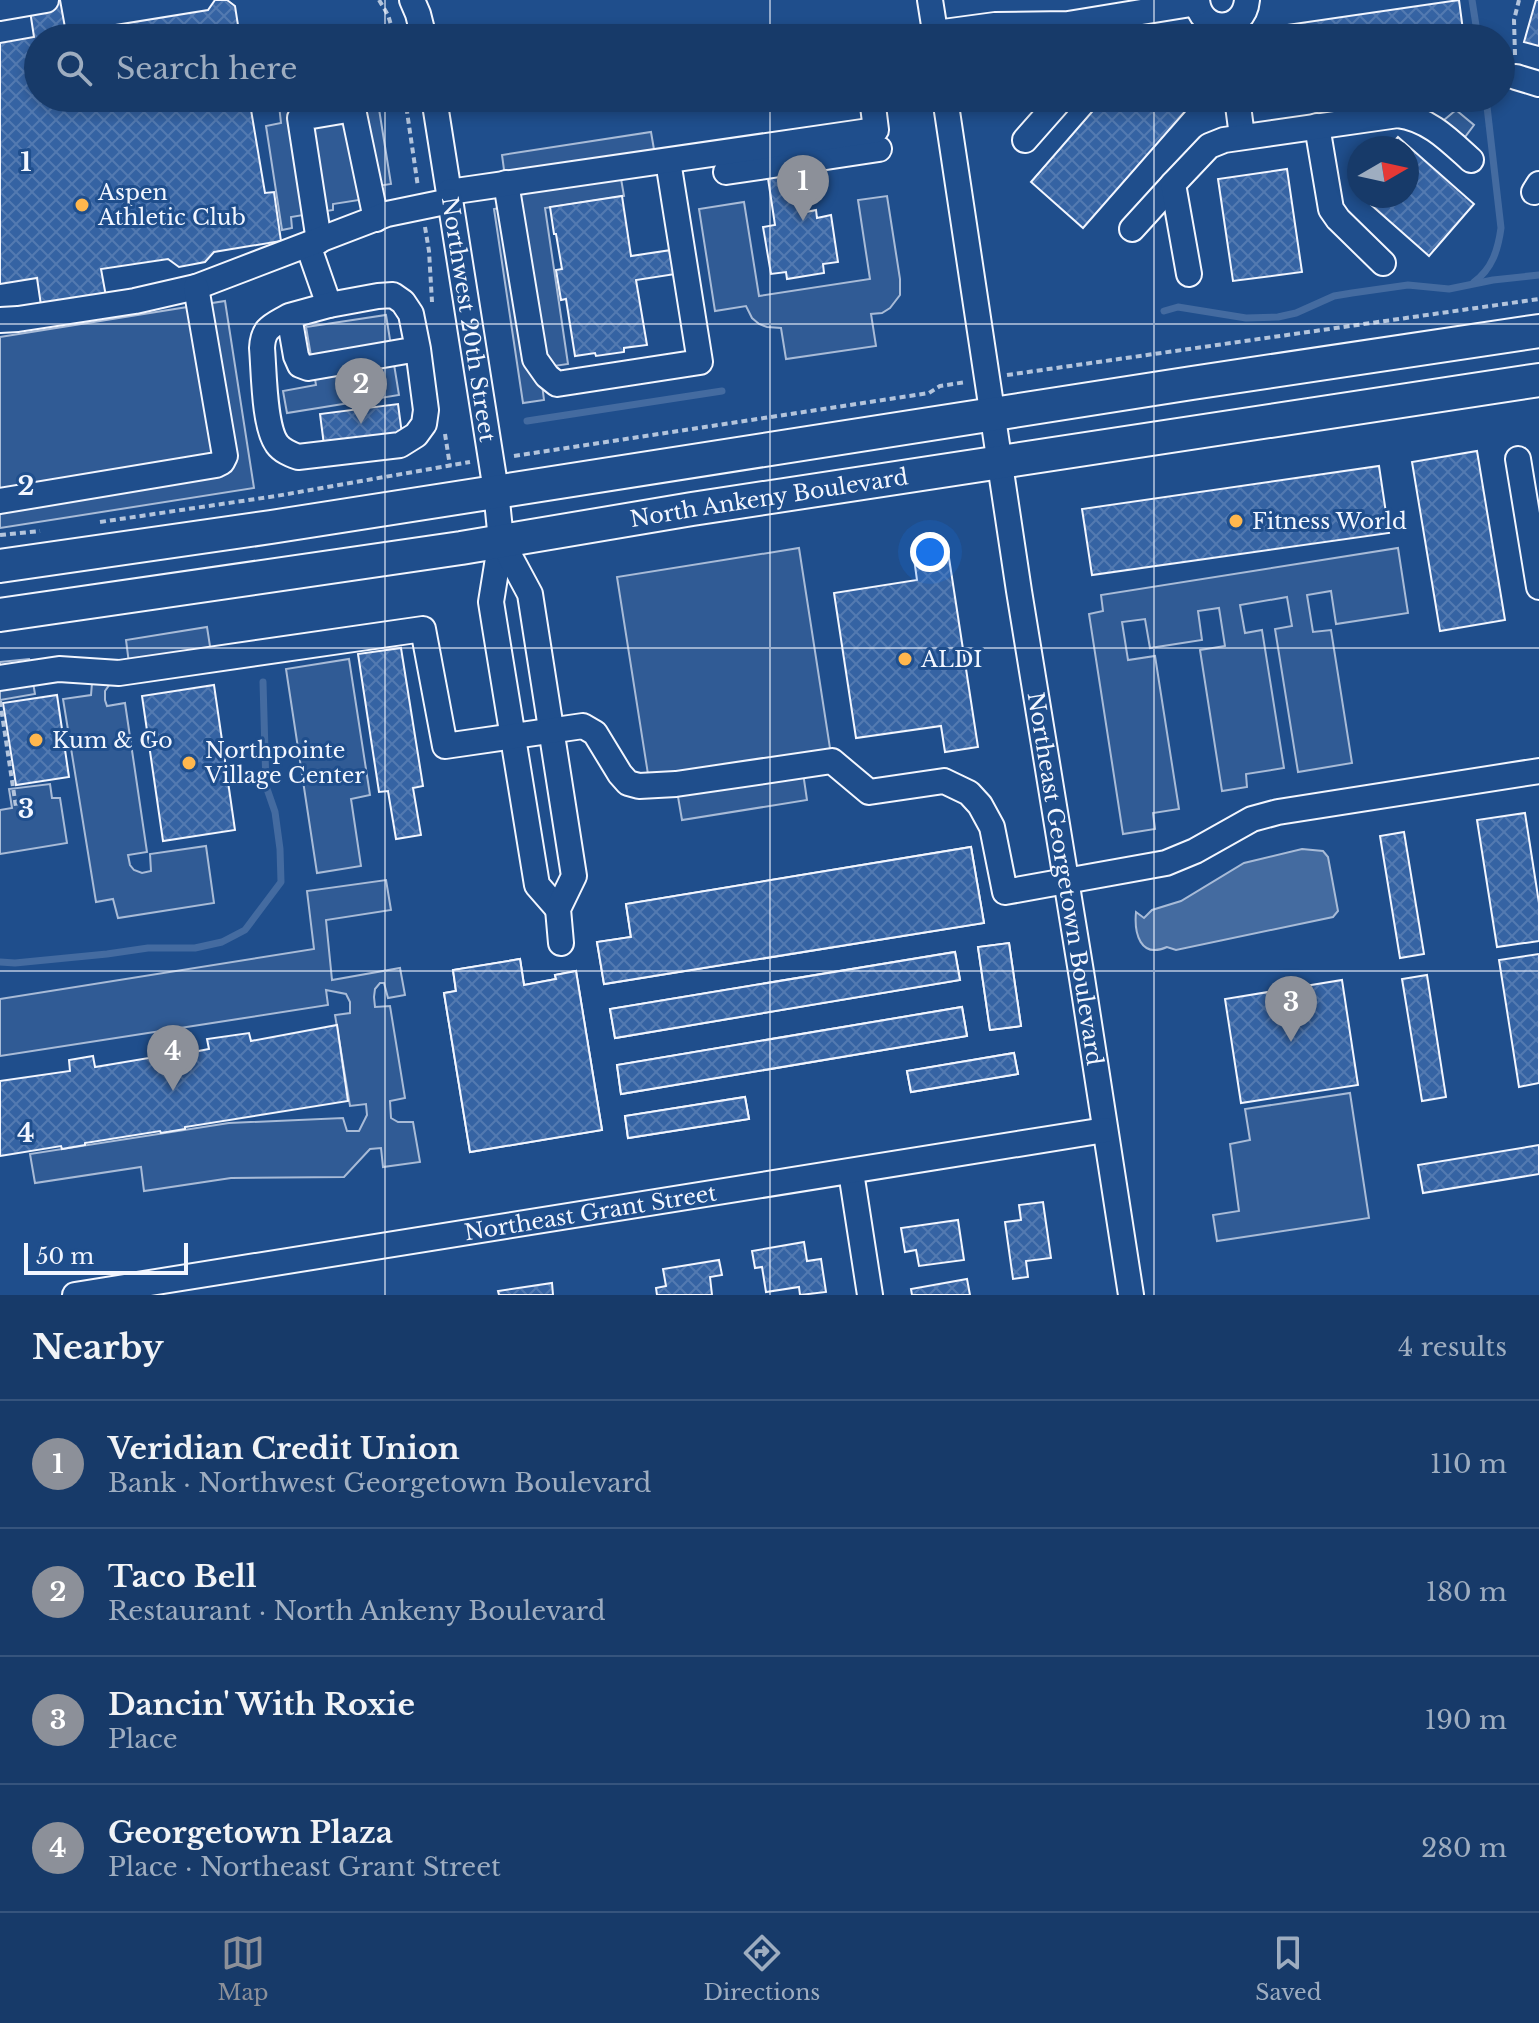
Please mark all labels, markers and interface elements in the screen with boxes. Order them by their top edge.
search box [24,24,1515,112]
icon: search [52,46,96,90]
text: Search here [116,50,297,87]
north arrow [1347,136,1419,208]
text: 1 [20,146,32,178]
pin: 1 [777,155,829,221]
place label: Aspen Athletic Club [97,179,246,231]
street label: Northwest 20th Street [436,195,501,445]
marker: Aspen Athletic Club [73,196,91,214]
pin: 2 [335,358,387,424]
street label: North Ankeny Boulevard [628,463,910,533]
text: 2 [18,470,34,502]
place label: Fitness World [1252,508,1407,535]
marker: Fitness World [1227,512,1245,530]
your location [910,532,950,572]
place label: ALDI [920,646,982,673]
marker: ALDI [896,650,914,668]
street label: Northeast Georgetown Boulevard [1022,690,1108,1068]
place label: Kum & Go [52,727,173,754]
marker: Kum & Go [27,731,45,749]
place label: Northpointe Village Center [204,737,365,789]
marker: Northpointe Village Center [180,754,198,772]
text: 3 [18,793,34,825]
pin: 3 [1265,976,1317,1042]
pin: 4 [147,1025,199,1091]
text: 4 [17,1117,35,1149]
street label: Northeast Grant Street [463,1179,719,1246]
scale bar [24,1239,188,1275]
text: 50 m [36,1243,94,1270]
text: Nearby [32,1326,164,1368]
text: 4 results [1398,1331,1507,1363]
text: Veridian Credit Union [108,1430,460,1467]
text: 1 [52,1448,64,1480]
text: 110 m [1430,1448,1507,1480]
text: Bank · Northwest Georgetown Boulevard [108,1467,651,1499]
text: Taco Bell [108,1558,257,1595]
text: 2 [50,1576,66,1608]
text: 180 m [1426,1576,1507,1608]
text: Restaurant · North Ankeny Boulevard [108,1595,605,1627]
text: Dancin' With Roxie [108,1686,415,1723]
text: 3 [50,1704,66,1736]
text: 190 m [1425,1704,1507,1736]
text: Place [108,1723,178,1755]
text: Georgetown Plaza [108,1814,393,1851]
text: 4 [49,1832,67,1864]
text: 280 m [1421,1832,1507,1864]
text: Place · Northeast Grant Street [108,1851,501,1883]
tab: Map [217,1931,269,2006]
tab: Directions [703,1931,820,2006]
tab: Saved [1255,1931,1322,2006]

